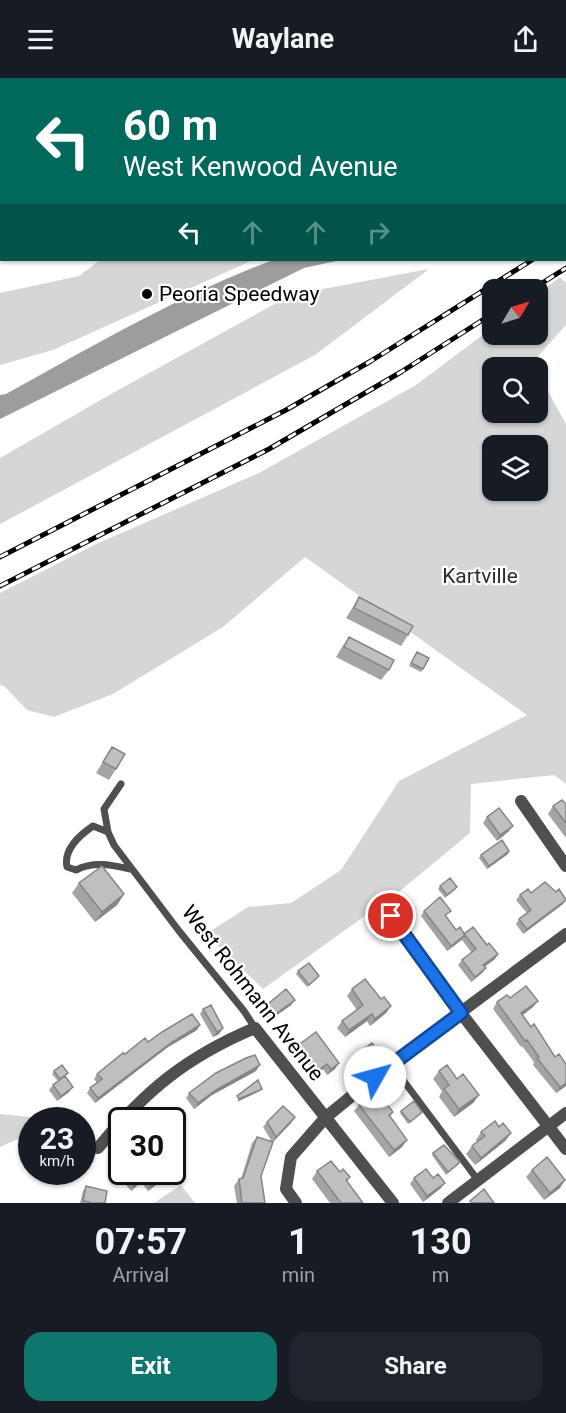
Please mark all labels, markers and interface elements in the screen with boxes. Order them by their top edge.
icon: menu [24,23,57,56]
text: Waylane [232,23,334,55]
icon: share [509,23,542,56]
text: 60 m [123,101,218,150]
icon: left [24,102,102,180]
text: West Kenwood Avenue [123,151,397,183]
icon: left [173,216,206,249]
icon: ahead [236,216,269,249]
icon: ahead [299,216,332,249]
icon: right [362,216,395,249]
north arrow [482,279,548,345]
map controls [482,279,548,501]
place label: Peoria Speedway [159,282,320,306]
marker: Peoria Speedway [140,287,154,301]
button: search [482,357,548,423]
button: layers [482,435,548,501]
park label: Kartville [442,564,518,588]
pin [365,890,416,941]
icon: arrive [374,899,407,932]
street label: West Rohmann Avenue [177,901,329,1085]
position arrow [343,1045,407,1109]
speed limit sign: 30 [108,1107,186,1185]
text: 23 [40,1121,74,1156]
text: km/h [39,1152,75,1170]
text: 07:57 [94,1221,187,1263]
text: 1 [288,1221,309,1263]
text: 130 [410,1221,472,1263]
text: Arrival [112,1263,169,1287]
text: min [282,1263,315,1287]
text: m [432,1263,449,1287]
button: Exit [24,1332,277,1401]
button: Share [289,1332,542,1401]

